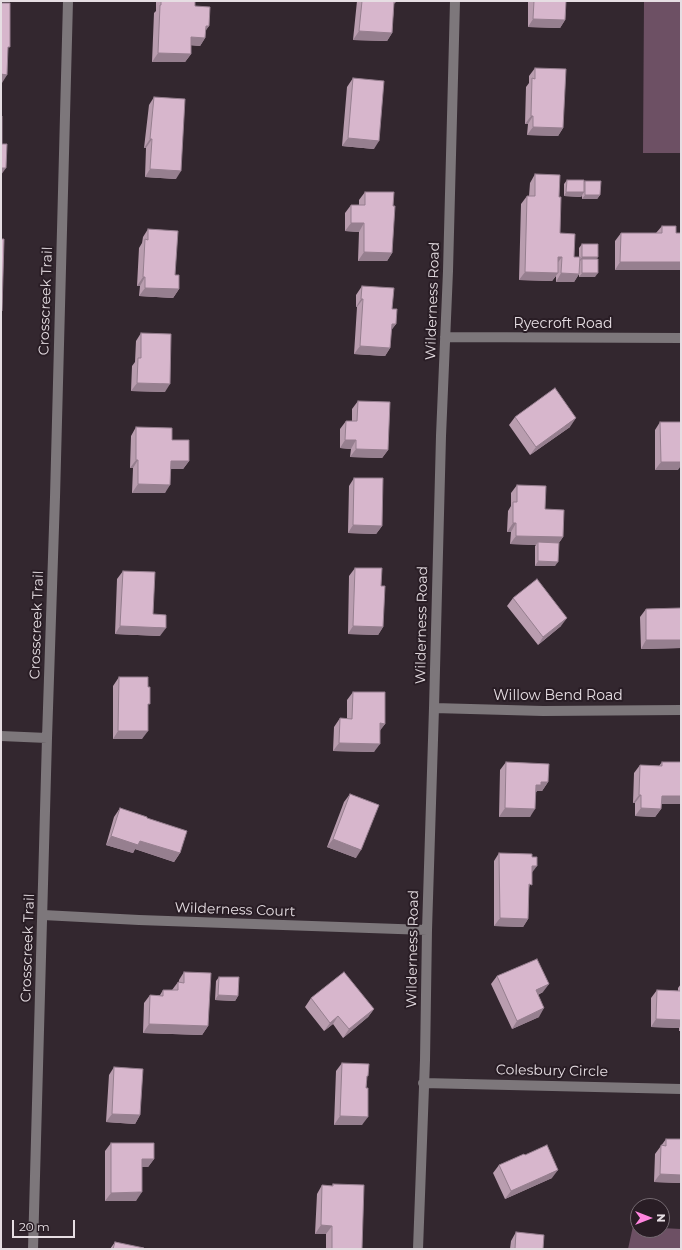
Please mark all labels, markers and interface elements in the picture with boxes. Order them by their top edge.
street label: Wilderness Road [423,242,443,360]
street label: Crosscreek Trail [36,246,56,356]
street label: Ryecroft Road [514,316,612,332]
street label: Wilderness Road [413,566,431,684]
street label: Crosscreek Trail [27,570,47,680]
street label: Willow Bend Road [493,688,623,704]
street label: Wilderness Road [404,890,422,1008]
street label: Crosscreek Trail [18,893,38,1003]
street label: Wilderness Court [174,899,296,921]
street label: Colesbury Circle [496,1062,608,1080]
north arrow [630,1198,670,1238]
scale bar [14,1212,77,1238]
text: N [654,1214,668,1222]
text: 20 m [19,1219,50,1234]

